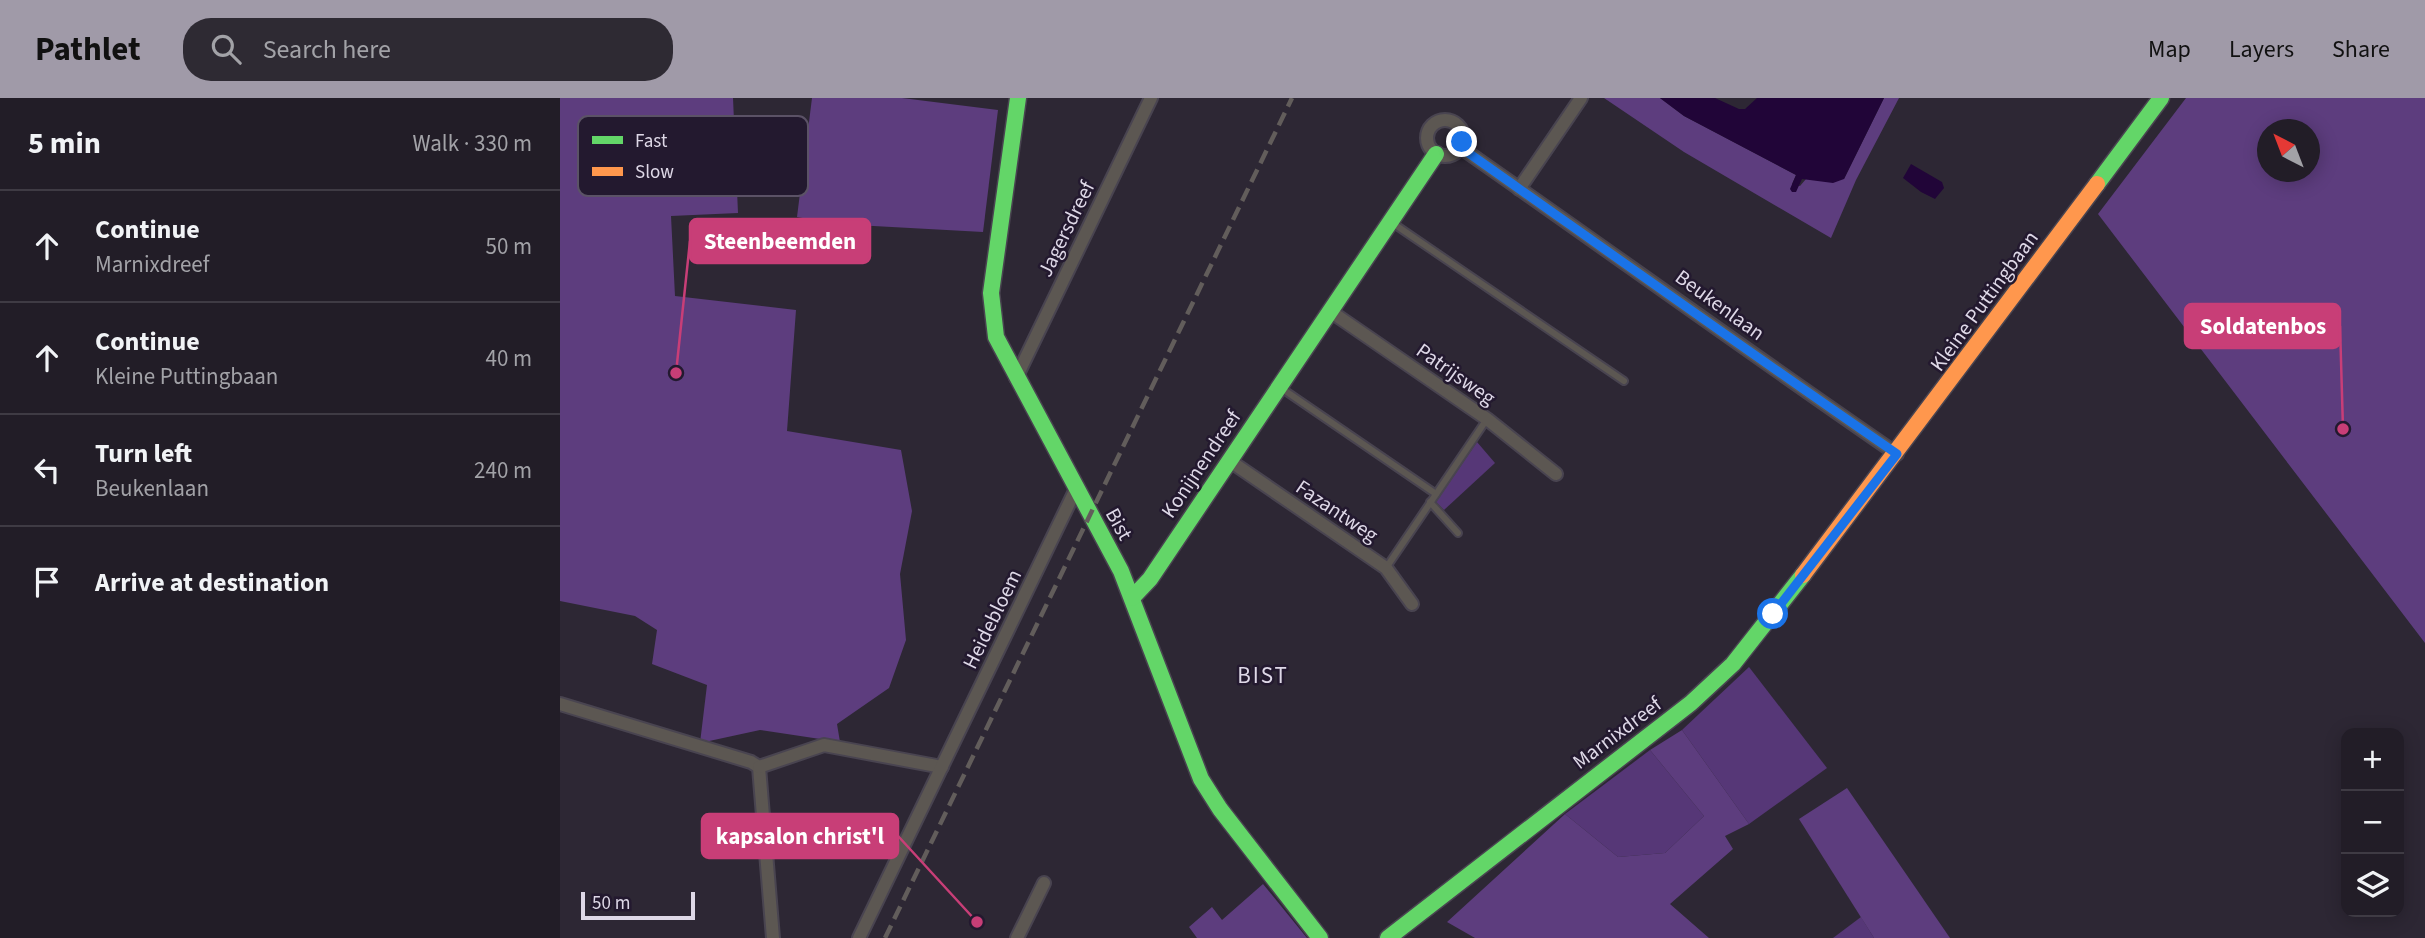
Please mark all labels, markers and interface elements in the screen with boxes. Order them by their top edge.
search box [183,18,673,81]
text: Pathlet [35,26,141,73]
icon: search [207,30,245,68]
text: Search here [263,31,391,68]
text: Map [2148,32,2191,67]
text: Layers [2229,32,2294,67]
text: Share [2332,32,2390,67]
legend [578,116,808,196]
north arrow [2257,119,2320,182]
text: 5 min [28,122,101,165]
route end [1446,126,1477,157]
text: Walk · 330 m [413,127,532,160]
text: Fast [635,128,668,155]
text: Slow [635,159,674,186]
street label: Jagersdreef [1030,175,1102,282]
text: Continue [95,211,200,248]
callout: Steenbeemden [690,219,870,263]
street label: Kleine Puttingbaan [1923,224,2045,378]
text: Steenbeemden [704,225,856,258]
icon: ahead [28,227,66,265]
text: 50 m [485,230,532,263]
text: Marnixdreef [95,248,209,281]
street label: Beukenlaan [1669,262,1771,348]
callout: Soldatenbos [2185,304,2340,348]
text: Soldatenbos [2200,310,2326,343]
text: Continue [95,323,200,360]
street label: Patrijsweg [1410,336,1502,413]
icon: ahead [28,339,66,377]
text: 40 m [485,342,532,375]
text: Kleine Puttingbaan [95,360,278,393]
street label: Konijnendreef [1154,403,1249,524]
text: Turn left [95,435,192,472]
icon: left [28,451,66,489]
text: 240 m [474,454,532,487]
text: Beukenlaan [95,472,209,505]
street label: Fazantweg [1290,472,1385,550]
street label: Bist [1098,502,1140,546]
icon: arrive [28,563,66,601]
text: Arrive at destination [95,564,329,601]
street label: Heidebloem [955,564,1029,674]
route start [1757,598,1788,629]
district label: BIST [1237,659,1289,692]
street label: Marnixdreef [1566,689,1668,776]
map controls [2341,728,2404,917]
button: + [2341,728,2404,791]
button: − [2341,791,2404,854]
callout: kapsalon christ'l [702,814,898,858]
text: kapsalon christ'l [716,820,885,853]
button: layers [2341,854,2404,917]
scale bar [581,889,695,921]
text: 50 m [592,890,630,917]

